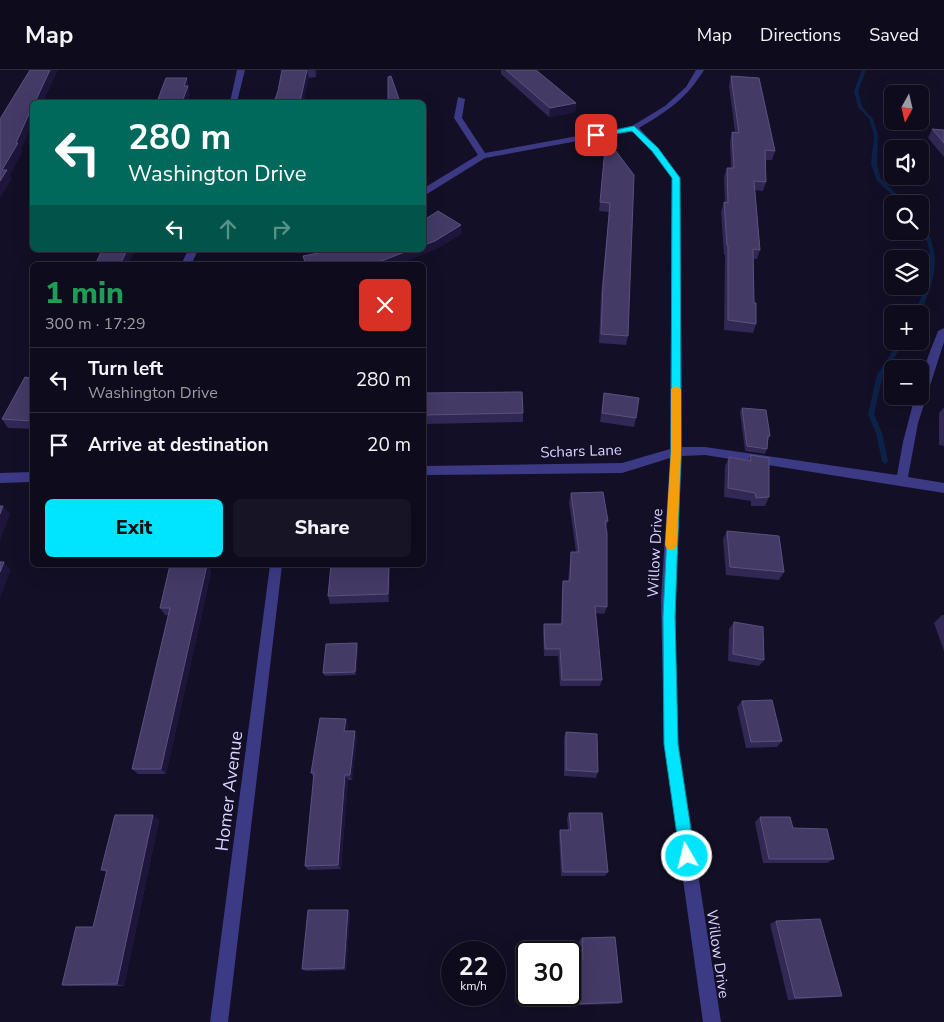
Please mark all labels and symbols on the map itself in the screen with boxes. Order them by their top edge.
north arrow [884,85,929,130]
pin [575,114,617,156]
street label: Schars Lane [540,440,622,462]
street label: Willow Drive [643,508,667,598]
street label: Homer Avenue [210,729,248,853]
position arrow [660,829,712,881]
street label: Willow Drive [702,909,734,1000]
speed limit sign: 30 [516,941,581,1006]

